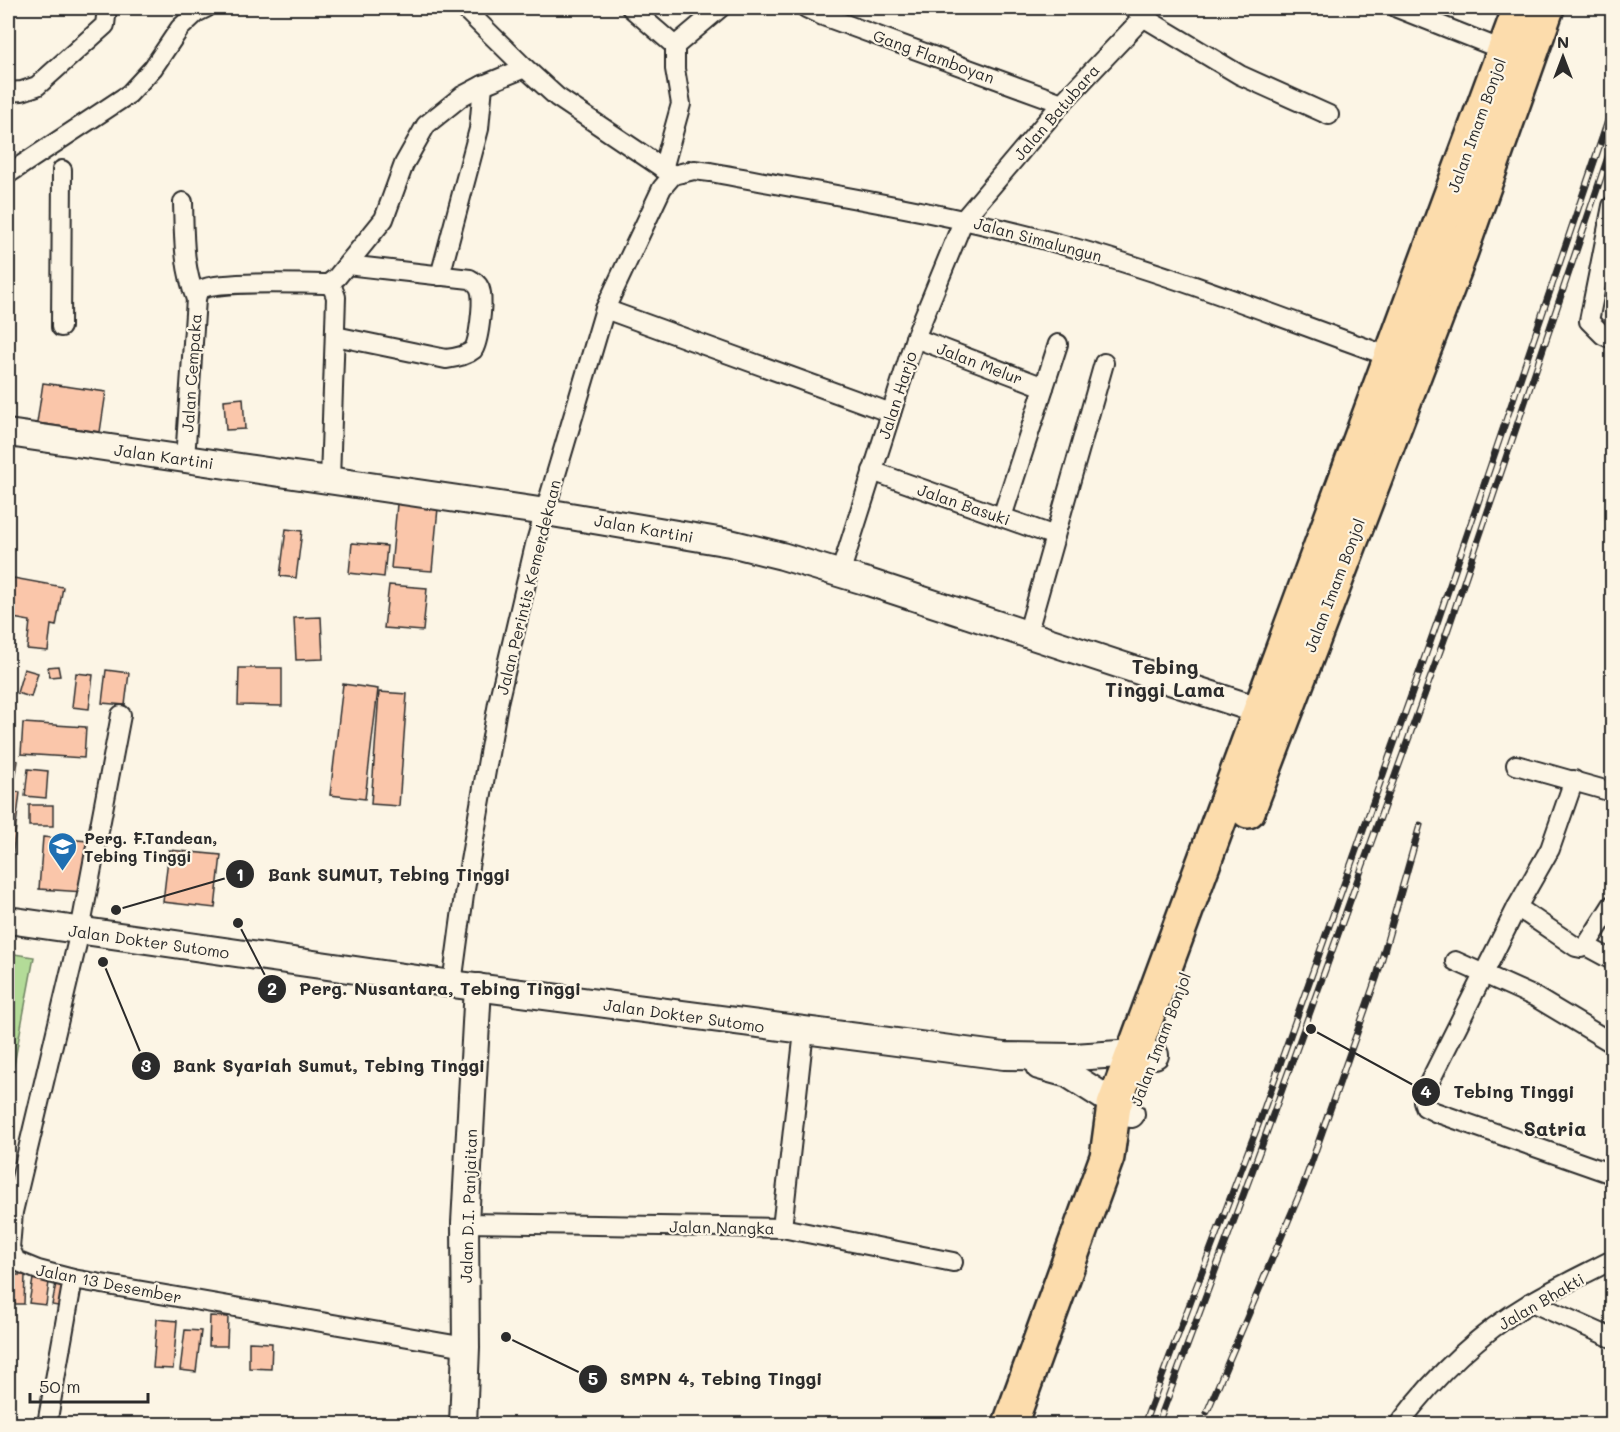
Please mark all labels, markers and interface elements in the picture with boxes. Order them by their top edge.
street label: Gang Flamboyan [870,24,998,88]
north arrow [1533,27,1593,87]
text: N [1557,31,1569,52]
street label: Jalan Imam Bonjol [1442,55,1510,195]
street label: Jalan Batubara [1009,60,1103,164]
street label: Jalan Simalungun [972,212,1104,266]
street label: Jalan Cempaka [176,313,206,433]
street label: Jalan Melur [934,337,1026,389]
street label: Jalan Harjo [873,348,921,442]
street label: Jalan Kartini [113,439,215,473]
street label: Jalan Perintis Kemerdekaan [491,477,565,697]
street label: Jalan Basuki [915,478,1013,530]
street label: Jalan Kartini [593,509,695,547]
street label: Jalan Imam Bonjol [1299,515,1369,655]
district label: Tebing Tinggi Lama [1105,653,1225,702]
place label: Perg. F.Tandean, Tebing Tinggi [84,827,217,866]
school or university icon: Perg. F.Tandean, Tebing Tinggi [47,830,79,872]
callout: Bank SUMUT, Tebing Tinggi [225,856,522,892]
text: 1 [236,862,244,886]
text: Bank SUMUT, Tebing Tinggi [268,862,510,886]
street label: Jalan Dokter Sutomo [67,919,231,963]
street label: Jalan Imam Bonjol [1125,969,1195,1109]
callout: Perg. Nusantara, Tebing Tinggi [257,971,593,1007]
text: 2 [267,976,277,1000]
text: Perg. Nusantara, Tebing Tinggi [299,976,581,1000]
street label: Jalan Dokter Sutomo [602,993,766,1037]
callout: Bank Syariah Sumut, Tebing Tinggi [131,1048,497,1084]
text: 3 [141,1053,152,1077]
text: Bank Syariah Sumut, Tebing Tinggi [173,1053,485,1077]
callout: Tebing Tinggi [1411,1074,1586,1110]
text: 4 [1420,1079,1432,1103]
text: Tebing Tinggi [1453,1079,1575,1103]
district label: Satria [1523,1115,1587,1141]
street label: Jalan D.I. Panjaitan [455,1129,481,1283]
street label: Jalan Nangka [669,1216,775,1238]
street label: Jalan 13 Desember [34,1259,184,1307]
street label: Jalan Bhakti [1494,1268,1588,1334]
callout: SMPN 4, Tebing Tinggi [578,1361,835,1397]
scale bar [30,1366,148,1404]
text: 5 [588,1366,598,1390]
text: SMPN 4, Tebing Tinggi [620,1366,822,1390]
text: 50 m [39,1374,81,1398]

